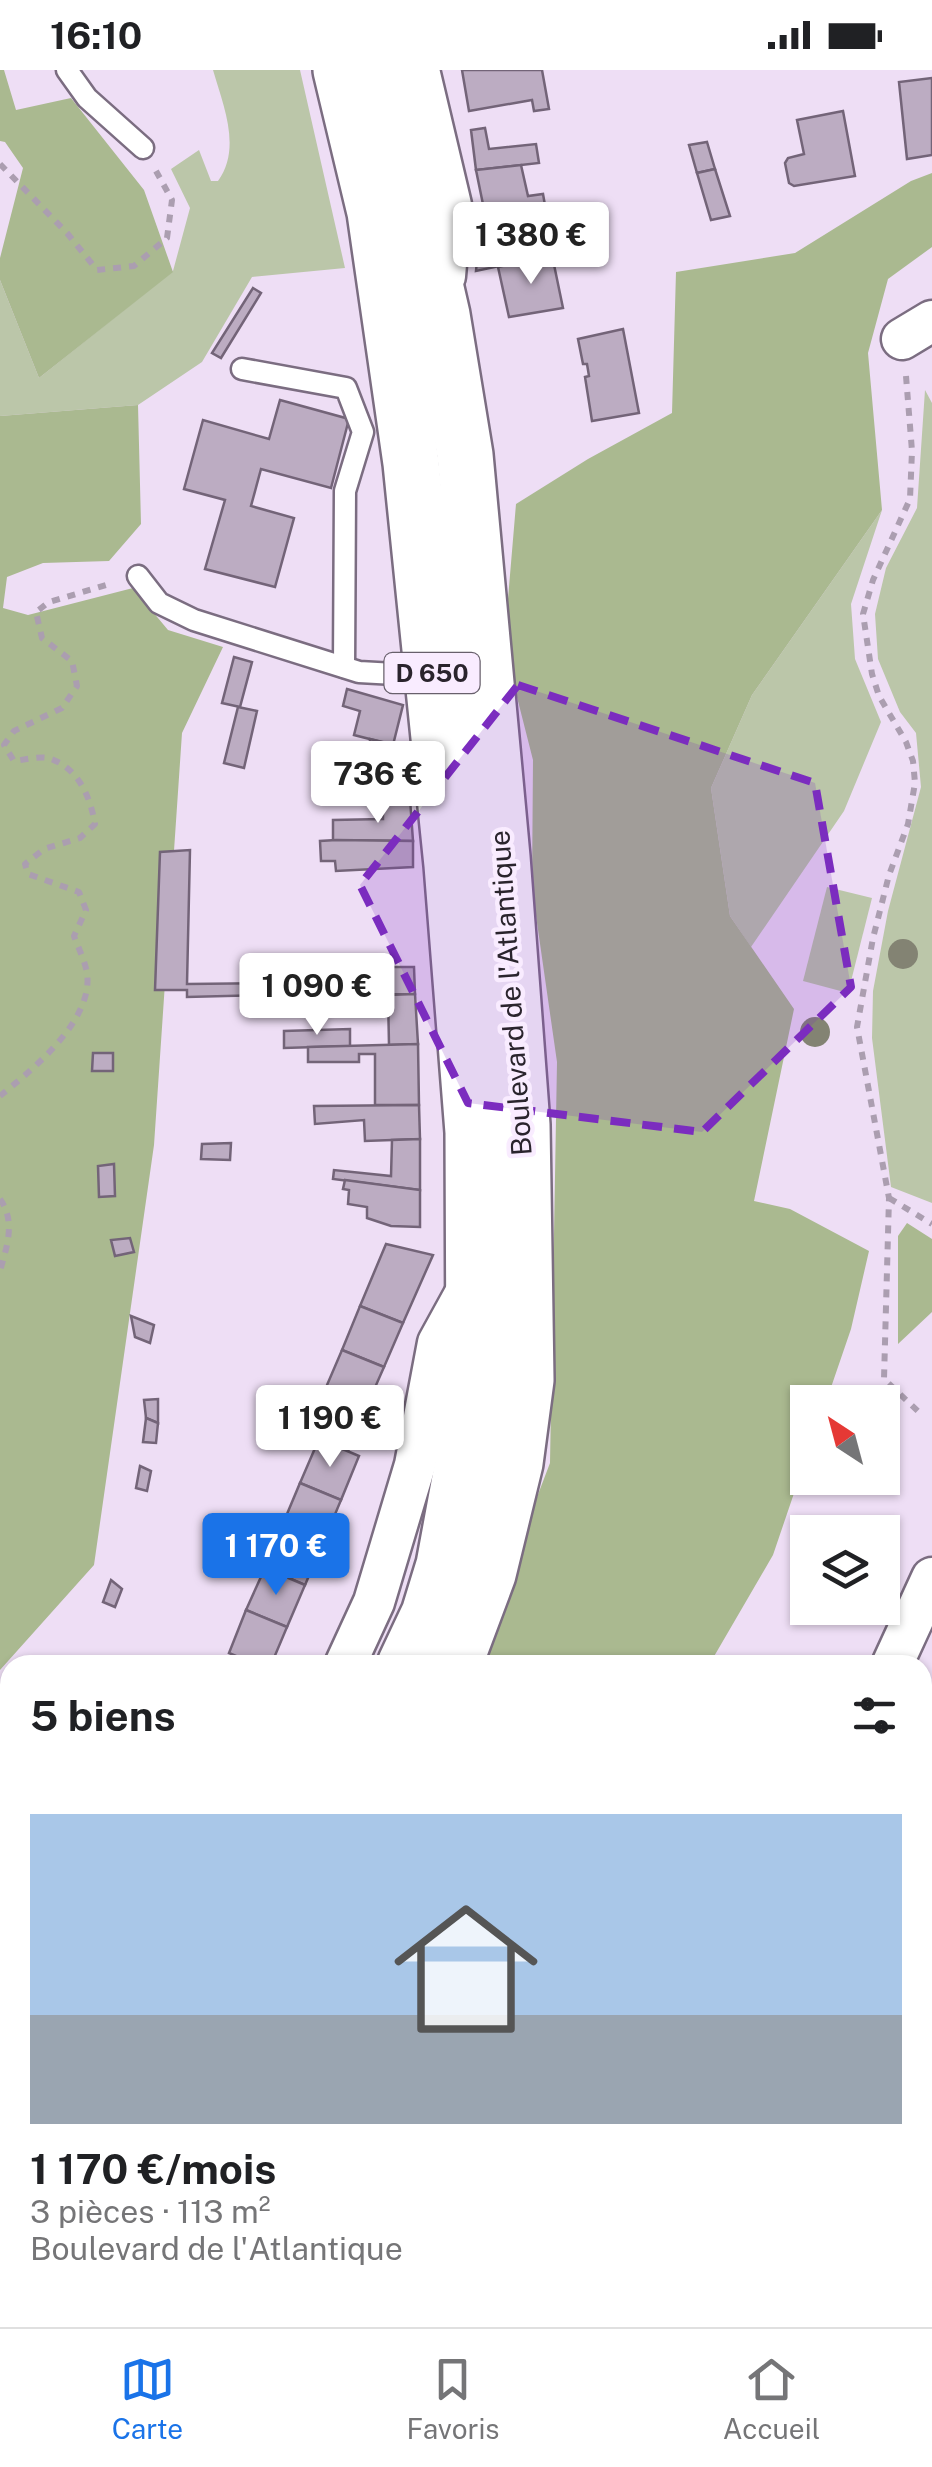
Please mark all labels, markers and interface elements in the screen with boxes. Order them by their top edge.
text: 16:10 [50,13,142,58]
pin: 1 380 € [439,202,623,287]
text: 1 380 € [475,216,587,253]
road number: D 650 [384,653,480,693]
pin: 736 € [308,741,448,826]
text: 736 € [333,755,423,792]
street label: Boulevard de l'Atlantique [482,829,538,1157]
pin: 1 090 € [225,953,409,1038]
text: 1 090 € [261,967,373,1004]
pin: 1 190 € [238,1385,422,1470]
north arrow [790,1385,900,1495]
map controls [790,1385,900,1625]
text: 1 190 € [278,1399,382,1436]
pin: 1 170 € [184,1513,368,1598]
button: layers [790,1515,900,1625]
text: 1 170 € [224,1527,328,1564]
icon: filters [847,1688,902,1743]
text: 5 biens [30,1691,176,1740]
icon: home [376,1879,556,2059]
text: 1 170 €/mois [30,2144,276,2193]
text: 3 pièces · 113 m² [30,2193,271,2230]
text: Boulevard de l'Atlantique [30,2230,403,2267]
tab: Carte [112,2352,183,2445]
tab: Favoris [406,2352,500,2445]
tab: Accueil [723,2352,820,2445]

